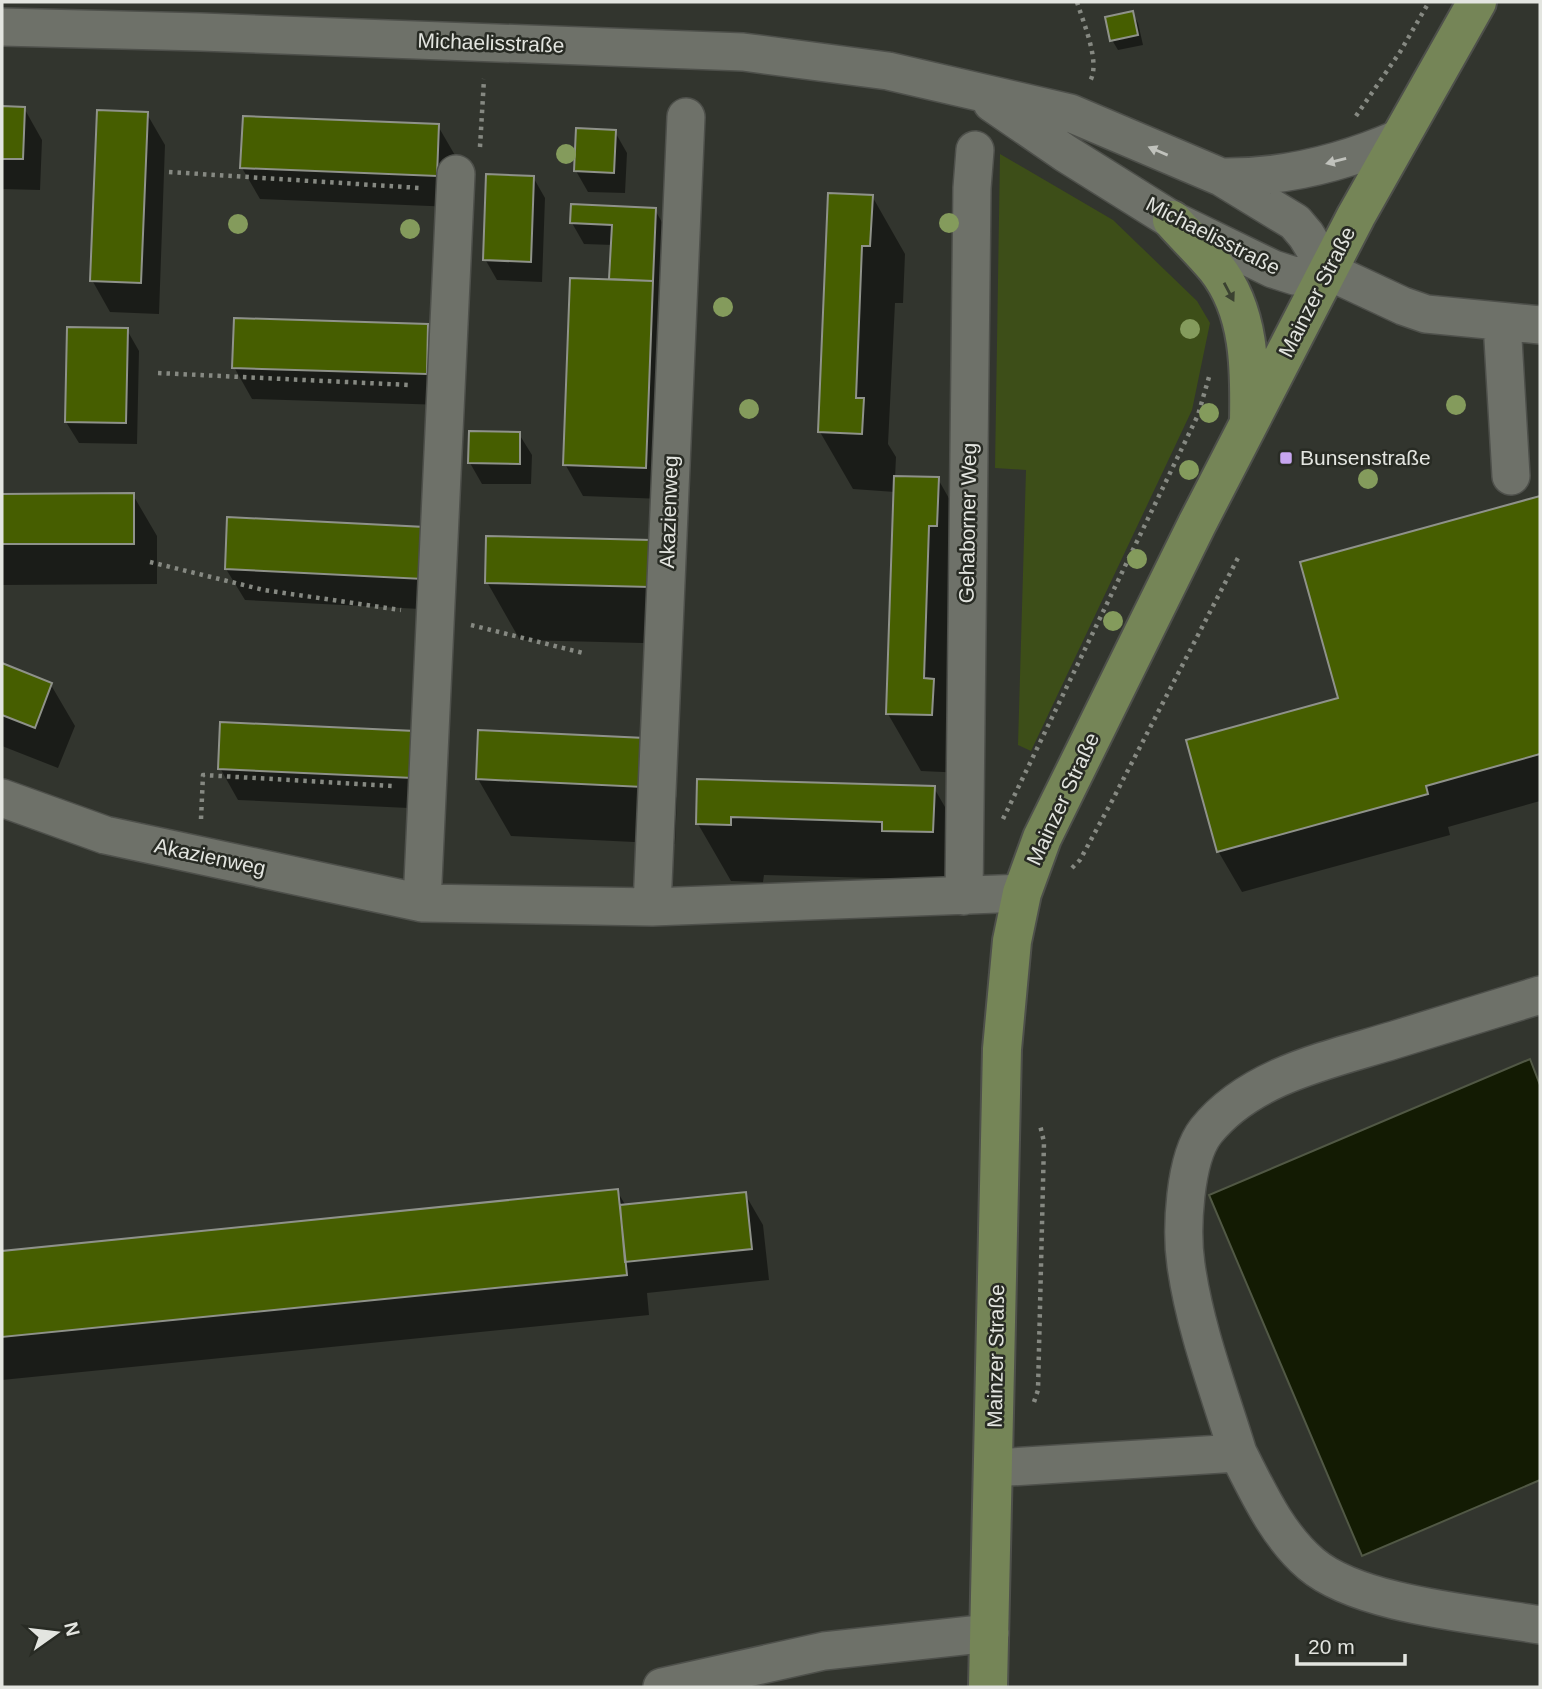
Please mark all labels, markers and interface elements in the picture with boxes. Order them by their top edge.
street label: Michaelisstraße [417,28,565,57]
one-way arrow [1148,145,1168,157]
one-way arrow [1325,156,1347,167]
street label: Michaelisstraße [1142,192,1284,279]
street label: Mainzer Straße [1274,223,1359,361]
one-way arrow [1223,282,1235,302]
street label: Gehaborner Weg [955,442,980,604]
place label: Bunsenstraße [1300,446,1431,469]
marker: Bunsenstraße [1278,450,1294,466]
street label: Akazienweg [655,455,682,569]
street label: Mainzer Straße [1022,729,1103,869]
street label: Akazienweg [152,833,268,880]
street label: Mainzer Straße [983,1284,1008,1428]
north arrow [21,1598,91,1668]
text: N [60,1620,84,1638]
scale bar [1297,1622,1406,1666]
text: 20 m [1308,1635,1355,1658]

